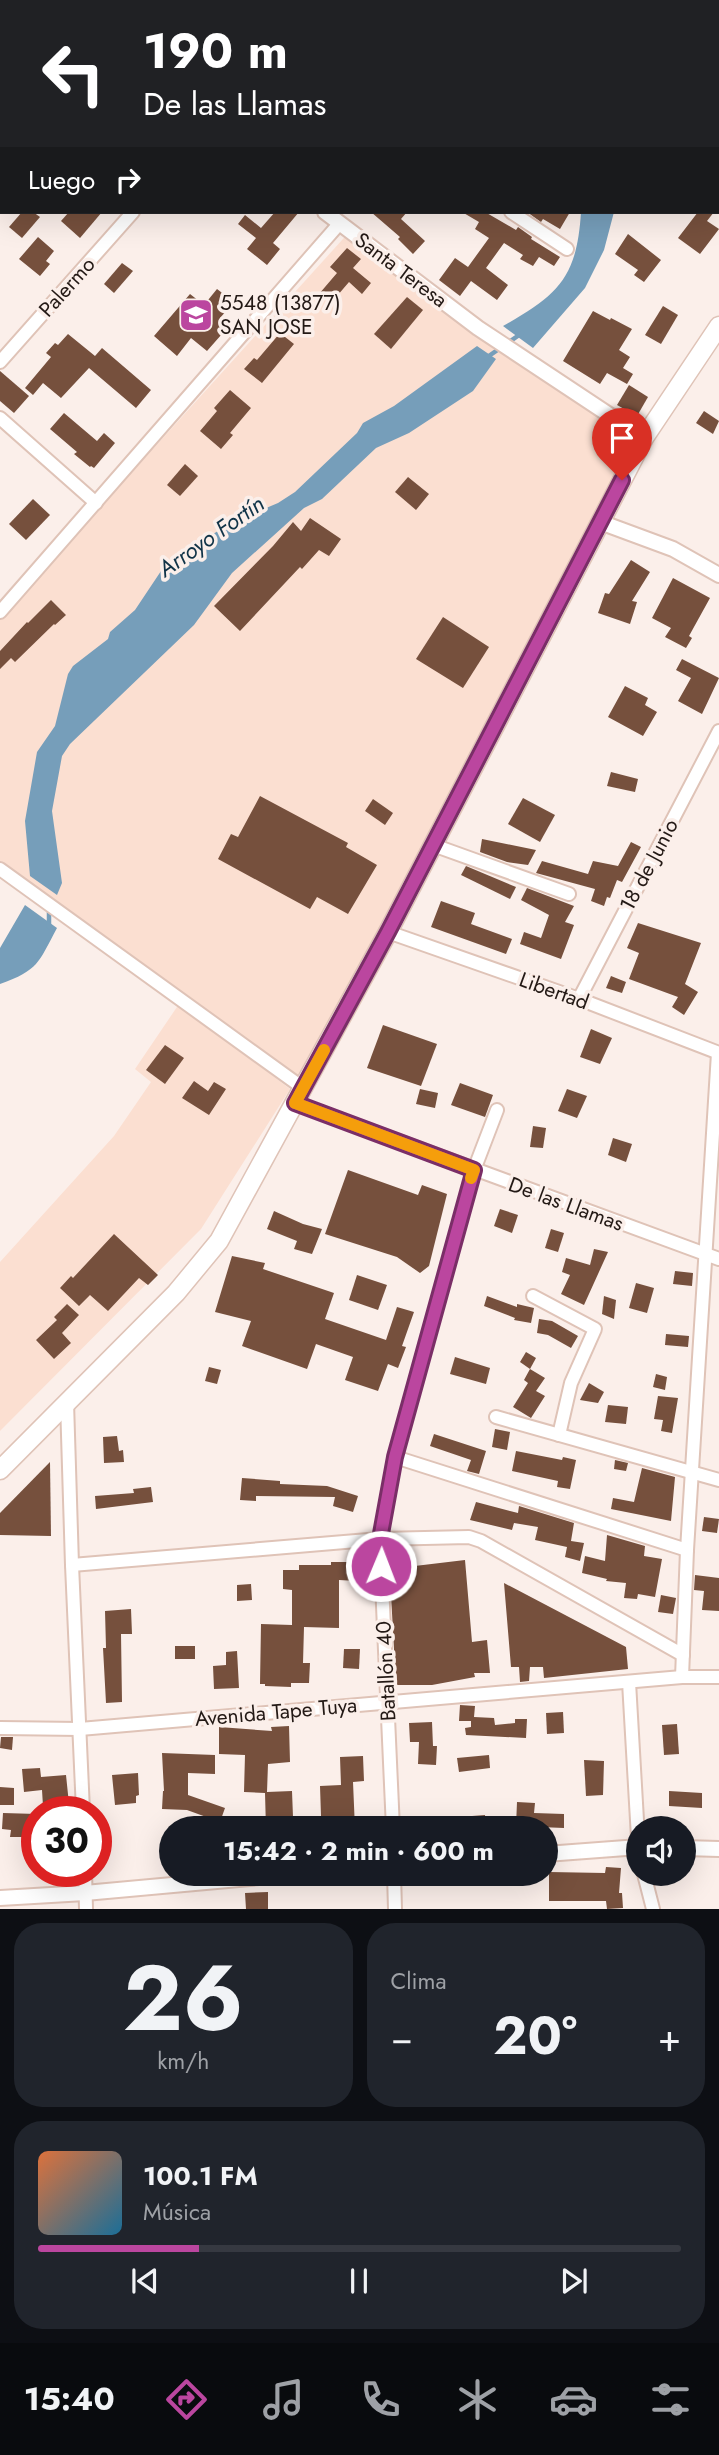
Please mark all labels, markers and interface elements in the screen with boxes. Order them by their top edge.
text: 190 m [143,16,288,86]
icon: left [28,28,119,119]
text: De las Llamas [143,81,327,127]
text: Luego [28,161,95,199]
icon: right [109,161,147,199]
street label: Santa Teresa [349,225,453,315]
street label: Palermo [32,250,102,324]
place label: 5548 (13877) SAN JOSE [220,288,341,342]
school or university icon: 5548 (13877) SAN JOSE [177,296,215,334]
pin [592,408,652,480]
icon: arrive [603,419,641,457]
water label: Arroyo Fortín [150,487,271,586]
street label: 18 de Junio [612,814,686,916]
street label: Libertad [515,965,593,1017]
street label: De las Llamas [504,1169,628,1239]
position arrow [344,1529,418,1603]
street label: Batallón 40 [368,1620,404,1722]
street label: Avenida Tape Tuya [194,1690,358,1734]
speed limit sign: 30 [21,1796,112,1887]
map controls [626,1816,696,1886]
button: sound [626,1816,696,1886]
text: 15:42 · 2 min · 600 m [223,1832,494,1870]
text: 26 [123,1933,244,2064]
text: Clima [391,1964,447,1998]
text: 20° [493,1998,577,2074]
text: − [391,2010,413,2065]
text: + [658,2010,681,2065]
text: km/h [157,2044,209,2078]
text: 100.1 FM [143,2157,258,2195]
text: Música [143,2195,211,2229]
icon: previous [126,2262,164,2300]
icon: pause [340,2262,378,2300]
icon: next [555,2262,593,2300]
icon: directions [162,2375,211,2424]
icon: music [259,2375,308,2424]
icon: phone [356,2375,405,2424]
icon: climate [453,2375,502,2424]
icon: car [549,2375,598,2424]
icon: filters [646,2375,695,2424]
text: 15:40 [24,2376,115,2422]

